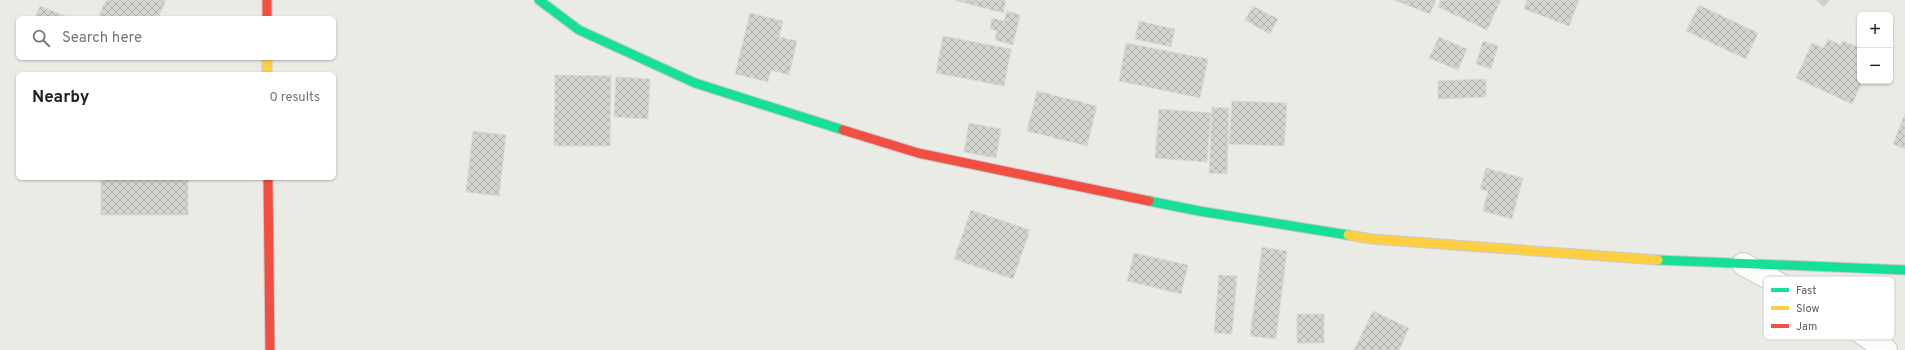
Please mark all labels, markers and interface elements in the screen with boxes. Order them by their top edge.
map controls [1857,12,1893,84]
button: + [1857,12,1893,48]
search box [16,16,336,60]
icon: search [30,27,52,49]
text: Search here [62,29,142,48]
button: − [1857,48,1893,84]
text: Nearby [32,87,89,109]
text: 0 results [269,90,320,106]
legend [1763,276,1895,340]
text: Fast [1796,284,1816,298]
text: Slow [1796,302,1819,316]
text: Jam [1796,320,1817,334]

